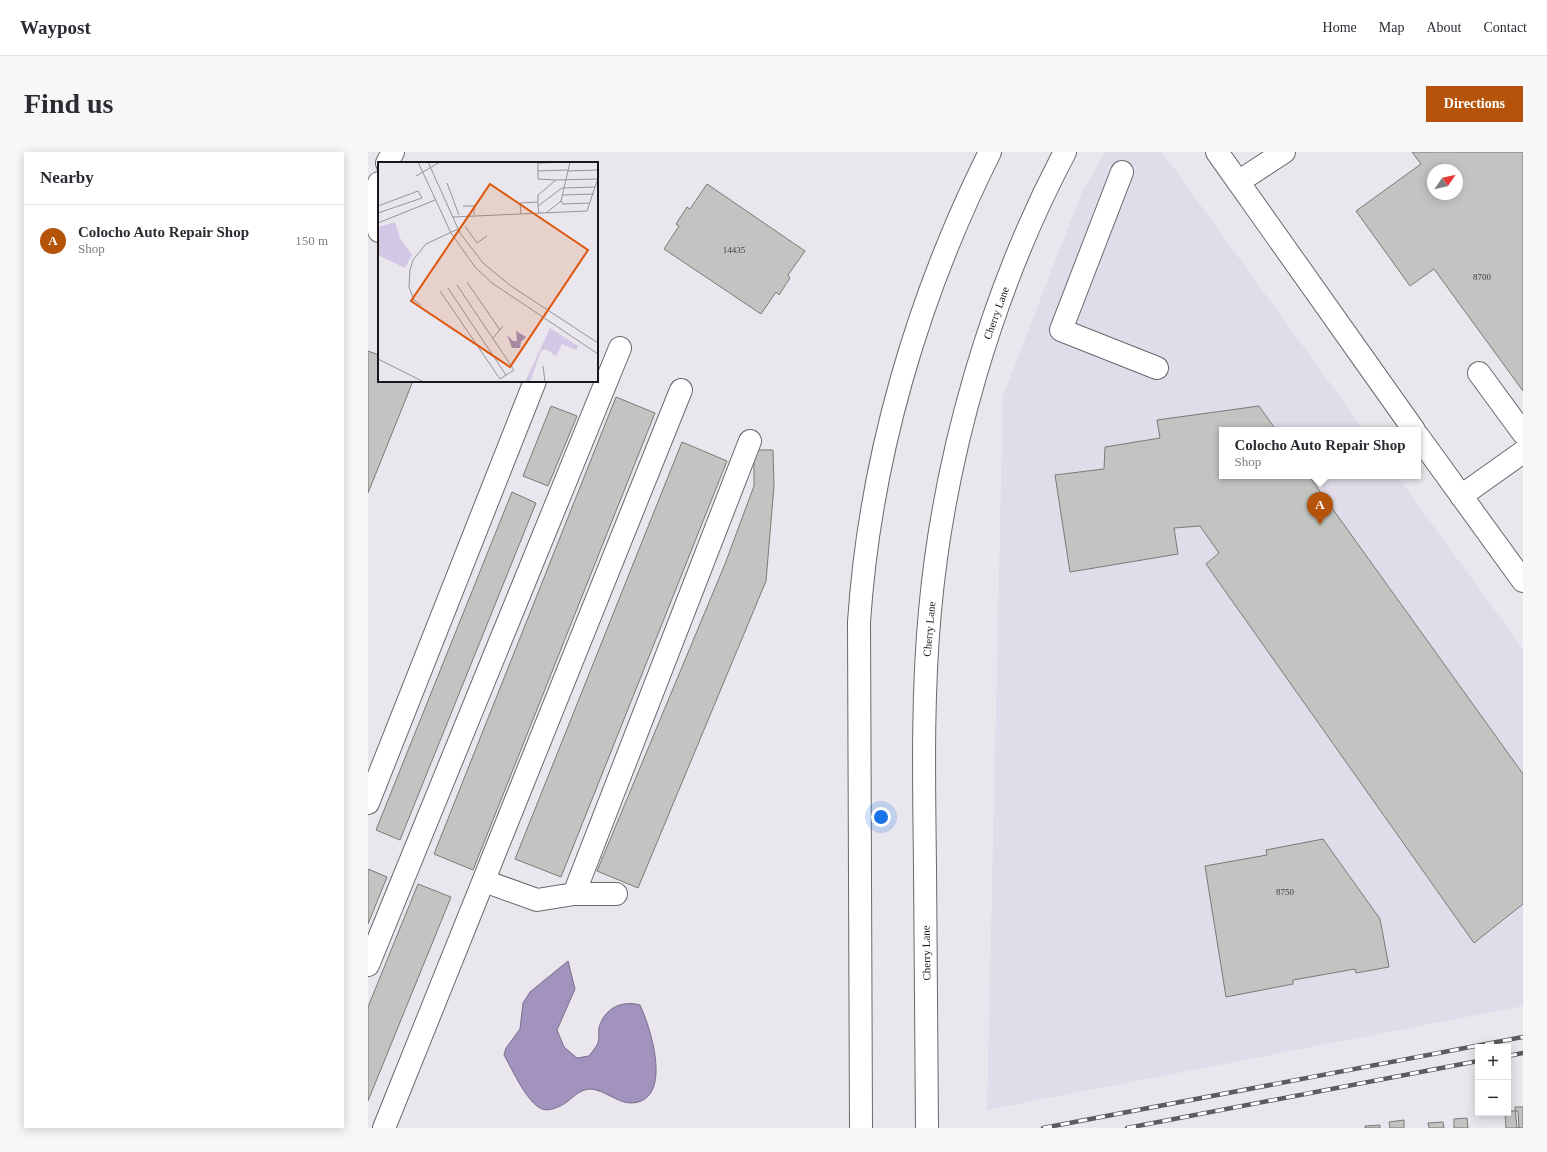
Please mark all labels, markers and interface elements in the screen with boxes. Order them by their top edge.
text: Waypost [20,17,91,38]
text: Home [1323,20,1357,35]
text: Map [1379,20,1404,35]
text: About [1426,20,1461,35]
text: Contact [1483,20,1527,35]
button: Directions [1426,86,1523,122]
text: Find us [24,88,114,119]
inset map [378,162,598,382]
north arrow [1427,164,1463,200]
text: Nearby [40,168,94,187]
text: Colocho Auto Repair Shop [78,224,249,240]
text: A [48,233,58,248]
text: 150 m [295,233,328,248]
text: Shop [78,241,105,256]
house number: 14435 [723,245,746,255]
house number: 8700 [1473,272,1492,282]
street label: Cherry Lane [981,285,1011,341]
popup [1219,427,1421,479]
text: Colocho Auto Repair Shop [1234,437,1406,453]
text: Shop [1234,454,1261,469]
pin: A [1307,492,1333,525]
street label: Cherry Lane [921,601,937,657]
your location [871,807,891,827]
house number: 8750 [1276,887,1295,897]
street label: Cherry Lane [920,925,932,981]
map controls [1475,1044,1511,1116]
button: + [1475,1044,1511,1080]
button: − [1475,1080,1511,1116]

